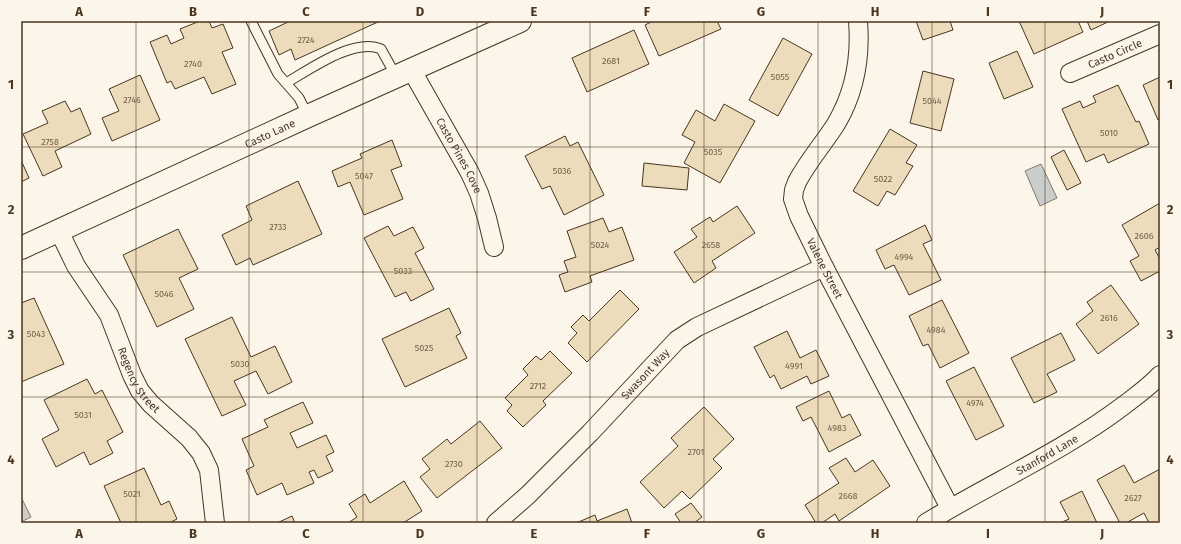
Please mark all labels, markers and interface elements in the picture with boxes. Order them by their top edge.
text: A [74,4,83,19]
text: B [189,4,197,19]
text: C [302,4,310,19]
text: D [416,4,425,19]
text: E [531,4,538,19]
text: F [644,4,651,19]
text: G [757,4,765,19]
text: H [871,4,879,19]
text: I [986,4,990,19]
text: J [1099,4,1104,19]
house number: 2724 [297,35,315,45]
street label: Casto Circle [1086,37,1144,71]
house number: 2681 [602,56,620,66]
house number: 2740 [184,59,202,69]
house number: 5055 [771,72,790,82]
text: 1 [8,77,14,92]
text: 1 [1167,77,1173,92]
house number: 2746 [123,95,141,105]
house number: 5044 [922,96,942,106]
street label: Casto Pines Cove [433,116,484,195]
street label: Casto Lane [243,117,297,151]
house number: 5010 [1100,128,1118,138]
house number: 2758 [41,137,59,147]
house number: 5035 [704,147,723,157]
house number: 5036 [553,166,572,176]
house number: 5047 [355,171,373,181]
house number: 5022 [874,174,892,184]
text: 2 [8,202,15,217]
text: 2 [1167,202,1174,217]
house number: 2733 [269,222,287,232]
house number: 2606 [1134,231,1154,241]
street label: Valene Street [804,236,845,301]
house number: 5024 [591,240,609,250]
house number: 2658 [702,240,720,250]
house number: 4994 [895,252,914,262]
house number: 5033 [394,266,412,276]
house number: 5046 [154,289,174,299]
house number: 2616 [1100,313,1118,323]
house number: 4984 [926,325,946,335]
text: 3 [7,327,15,342]
text: 3 [1166,327,1174,342]
house number: 5043 [27,329,45,339]
house number: 5025 [415,343,434,353]
street label: Regency Street [115,346,162,416]
street label: Swasont Way [619,346,673,402]
house number: 5030 [231,359,249,369]
house number: 4991 [785,361,803,371]
house number: 2712 [530,381,546,391]
house number: 4974 [966,398,984,408]
house number: 5031 [74,410,92,420]
house number: 4983 [828,423,846,433]
street label: Stanford Lane [1014,432,1081,478]
house number: 2701 [688,447,704,457]
text: 4 [7,452,15,467]
text: 4 [1166,452,1174,467]
house number: 2730 [445,459,463,469]
house number: 5021 [123,489,141,499]
house number: 2668 [838,491,858,501]
house number: 2627 [1124,493,1142,503]
text: A [74,526,83,541]
text: B [189,526,197,541]
text: C [302,526,310,541]
text: D [416,526,425,541]
text: E [531,526,538,541]
text: F [644,526,651,541]
text: G [757,526,765,541]
text: H [871,526,879,541]
text: I [986,526,990,541]
text: J [1099,526,1104,541]

